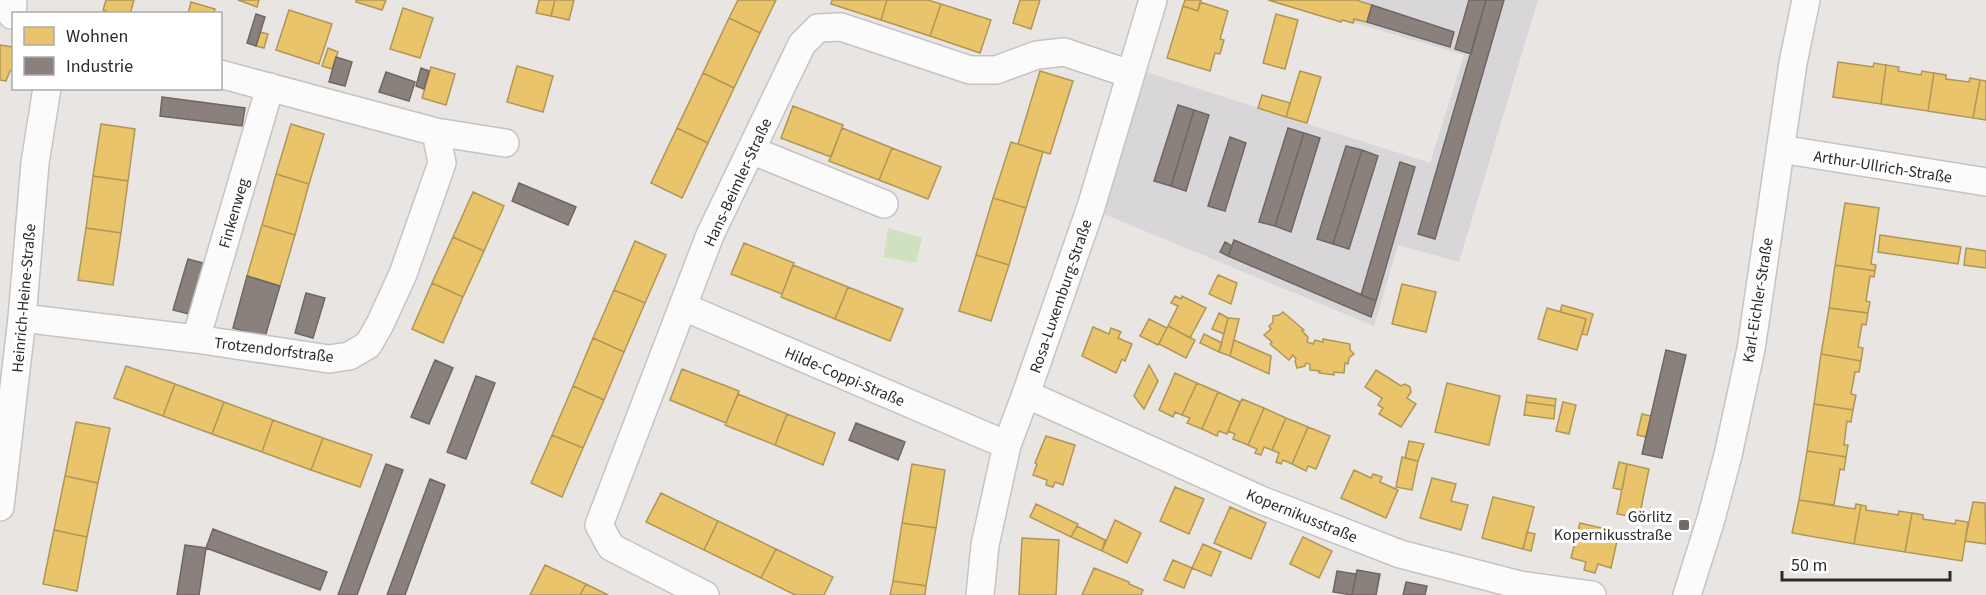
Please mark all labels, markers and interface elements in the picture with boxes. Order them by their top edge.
legend [12,12,222,90]
text: Wohnen [66,24,128,49]
text: Industrie [66,54,133,79]
street label: Hans-Beimler-Straße [698,115,777,250]
street label: Arthur-Ullrich-Straße [1812,145,1954,189]
street label: Finkenweg [213,176,254,251]
street label: Rosa-Luxemburg-Straße [1024,216,1098,376]
street label: Heinrich-Heine-Straße [7,223,41,373]
street label: Karl-Eichler-Straße [1737,236,1779,364]
street label: Trotzendorfstraße [213,332,335,368]
street label: Hilde-Coppi-Straße [781,342,908,412]
street label: Kopernikusstraße [1243,484,1361,548]
place label: Görlitz Kopernikusstraße [1554,506,1672,546]
marker: Görlitz Kopernikusstraße [1677,518,1691,532]
scale bar [1782,544,1950,582]
text: 50 m [1791,553,1827,578]

